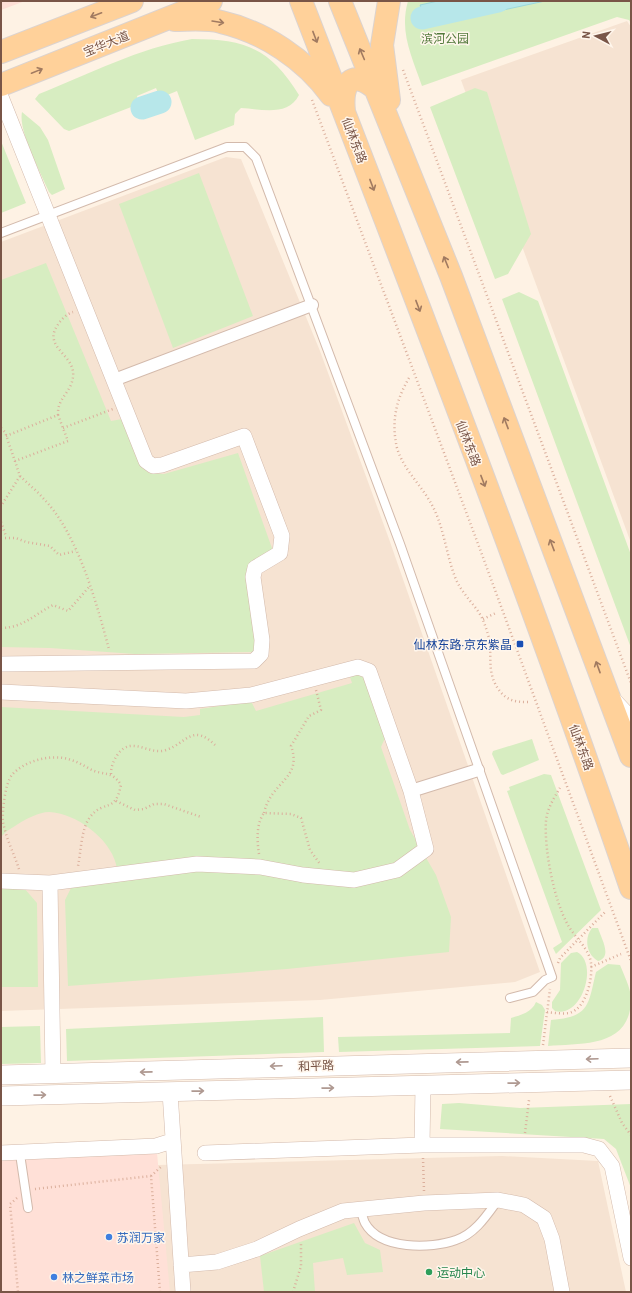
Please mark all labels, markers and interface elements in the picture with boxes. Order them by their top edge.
one-way arrow [90,12,102,20]
north arrow [576,16,616,56]
one-way arrow [211,18,224,26]
street label: 宝华大道 [81,28,131,58]
text: N [579,30,592,39]
one-way arrow [312,31,320,43]
park label: 滨河公园 [421,31,469,45]
one-way arrow [358,49,365,61]
one-way arrow [31,66,43,74]
street label: 仙林东路 [340,115,370,165]
one-way arrow [369,178,376,190]
one-way arrow [441,257,449,269]
one-way arrow [415,300,422,313]
street label: 仙林东路 [454,418,484,468]
one-way arrow [502,418,510,430]
one-way arrow [480,474,488,486]
one-way arrow [548,539,556,551]
place label: 仙林东路·京东紫晶 [413,637,512,651]
marker: 仙林东路·京东紫晶 [515,639,525,649]
one-way arrow [593,661,601,673]
street label: 仙林东路 [567,722,597,772]
one-way arrow [586,1055,599,1063]
street label: 和平路 [298,1057,334,1073]
one-way arrow [456,1058,469,1066]
one-way arrow [270,1063,283,1070]
one-way arrow [140,1068,153,1075]
one-way arrow [507,1080,520,1087]
one-way arrow [321,1084,334,1092]
one-way arrow [191,1088,204,1095]
one-way arrow [33,1092,46,1099]
place label: 苏润万家 [117,1230,165,1244]
marker: 苏润万家 [104,1232,114,1242]
place label: 运动中心 [437,1265,485,1279]
marker: 运动中心 [424,1267,434,1277]
place label: 林之鲜菜市场 [62,1270,134,1284]
marker: 林之鲜菜市场 [49,1272,59,1282]

